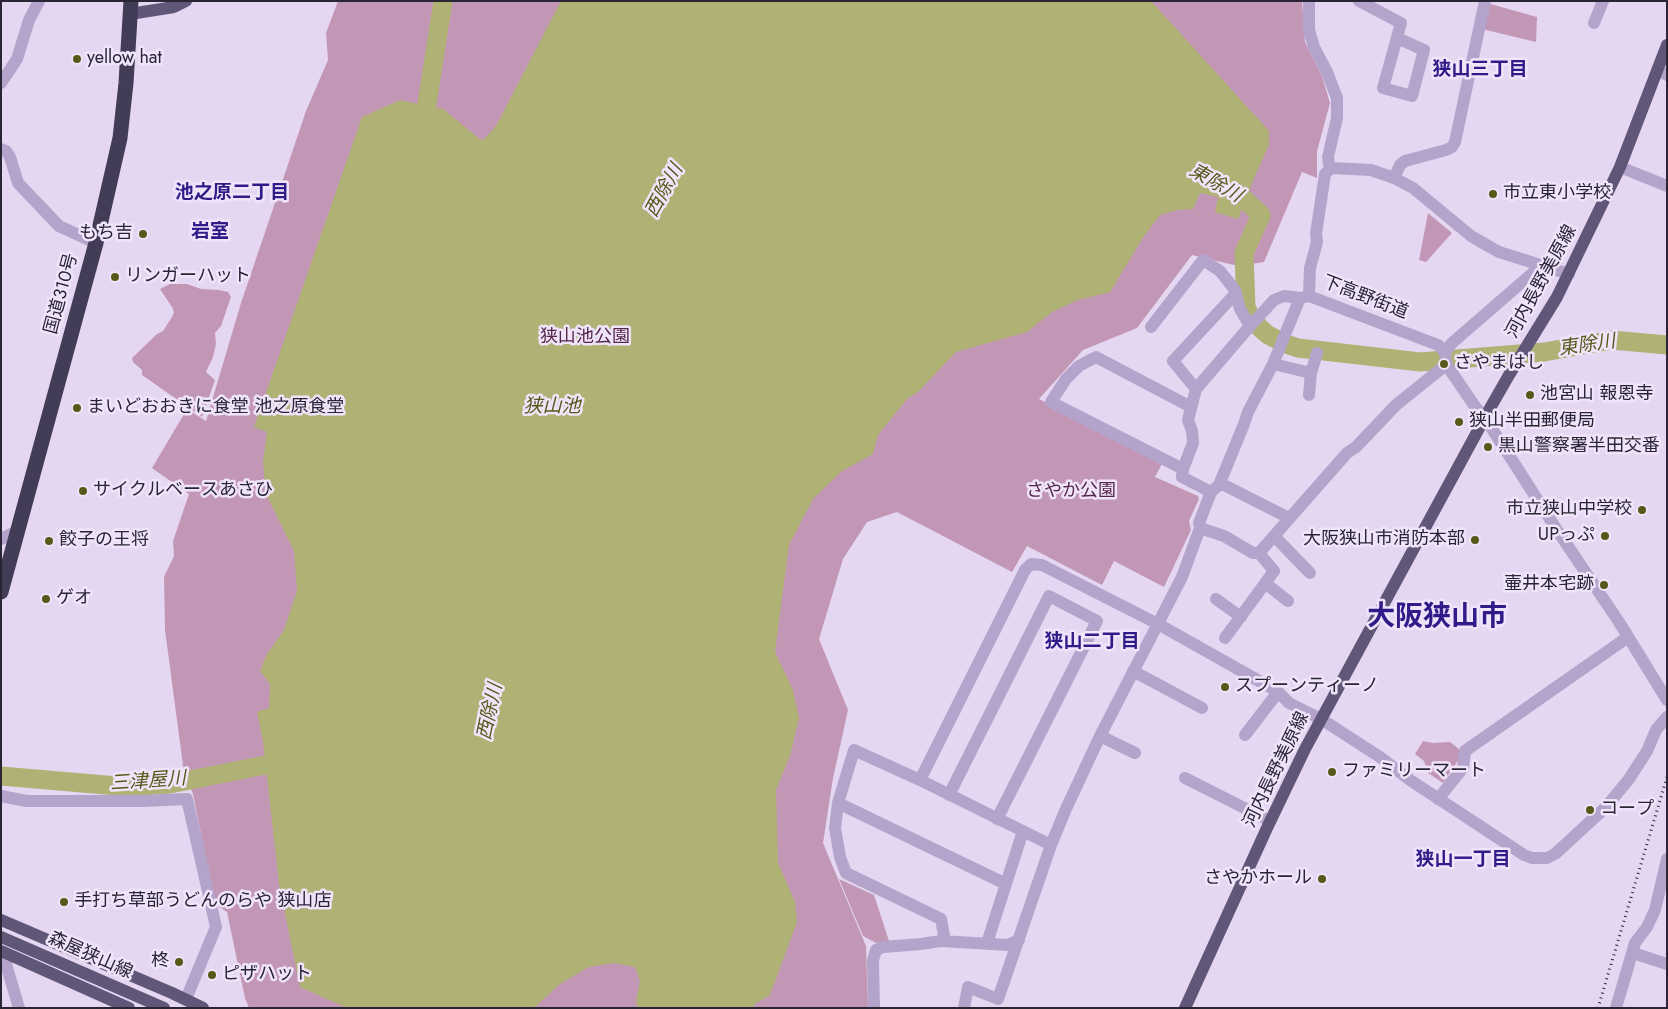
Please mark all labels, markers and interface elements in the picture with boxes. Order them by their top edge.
place label: yellow hat [87,48,162,70]
marker: yellow hat [71,53,83,65]
district label: 狭山三丁目 [1433,59,1527,81]
water label: 東除川 [1185,160,1245,208]
water label: 西除川 [641,161,689,221]
district label: 池之原二丁目 [175,182,289,204]
place label: 市立東小学校 [1503,183,1611,205]
marker: 市立東小学校 [1487,188,1499,200]
district label: 岩室 [191,221,229,243]
street label: 河内長野美原線 [1502,222,1582,342]
place label: もち吉 [79,223,133,245]
marker: もち吉 [137,228,149,240]
street label: 国道310号 [41,251,83,337]
place label: リンガーハット [125,266,251,288]
marker: リンガーハット [109,271,121,283]
street label: 下高野街道 [1319,272,1411,324]
park label: 狭山池公園 [540,327,630,349]
water label: 東除川 [1557,331,1617,361]
place label: さやまはし [1454,353,1544,375]
marker: さやまはし [1438,358,1450,370]
place label: 池宮山 報恩寺 [1540,384,1653,406]
marker: 池宮山 報恩寺 [1524,389,1536,401]
water label: 狭山池 [524,396,580,418]
place label: まいどおおきに食堂 池之原食堂 [87,397,344,419]
marker: まいどおおきに食堂 池之原食堂 [71,402,83,414]
place label: 狭山半田郵便局 [1469,411,1595,433]
marker: 狭山半田郵便局 [1453,416,1465,428]
place label: 黒山警察署半田交番 [1498,436,1660,458]
marker: 黒山警察署半田交番 [1482,441,1494,453]
place label: サイクルベースあさひ [93,480,273,502]
park label: さやか公園 [1026,481,1116,503]
marker: サイクルベースあさひ [77,485,89,497]
place label: 市立狭山中学校 [1506,499,1632,521]
marker: 市立狭山中学校 [1636,504,1648,516]
place label: UPっぷ [1538,525,1595,547]
place label: 大阪狭山市消防本部 [1303,529,1465,551]
place label: 餃子の王将 [59,530,149,552]
marker: UPっぷ [1599,530,1611,542]
marker: 大阪狭山市消防本部 [1469,534,1481,546]
marker: 餃子の王将 [43,535,55,547]
place label: 壷井本宅跡 [1504,574,1594,596]
marker: 壷井本宅跡 [1598,579,1610,591]
place label: ゲオ [56,588,92,610]
marker: ゲオ [40,593,52,605]
district label: 大阪狭山市 [1367,601,1507,635]
district label: 狭山二丁目 [1045,631,1139,653]
place label: スプーンティーノ [1235,676,1379,698]
marker: スプーンティーノ [1219,681,1231,693]
water label: 西除川 [474,682,508,742]
street label: 河内長野美原線 [1240,709,1314,831]
place label: ファミリーマート [1342,761,1486,783]
marker: ファミリーマート [1326,766,1338,778]
water label: 三津屋川 [109,768,187,796]
place label: コープ [1600,799,1654,821]
marker: コープ [1584,804,1596,816]
district label: 狭山一丁目 [1416,849,1510,871]
place label: さやかホール [1204,868,1312,890]
marker: さやかホール [1316,873,1328,885]
place label: 手打ち草部うどんのらや 狭山店 [74,891,331,913]
marker: 手打ち草部うどんのらや 狭山店 [58,896,70,908]
street label: 森屋狭山線 [44,928,136,984]
place label: 柊 [151,951,169,973]
marker: 柊 [173,956,185,968]
place label: ピザハット [222,964,312,986]
marker: ピザハット [206,969,218,981]

